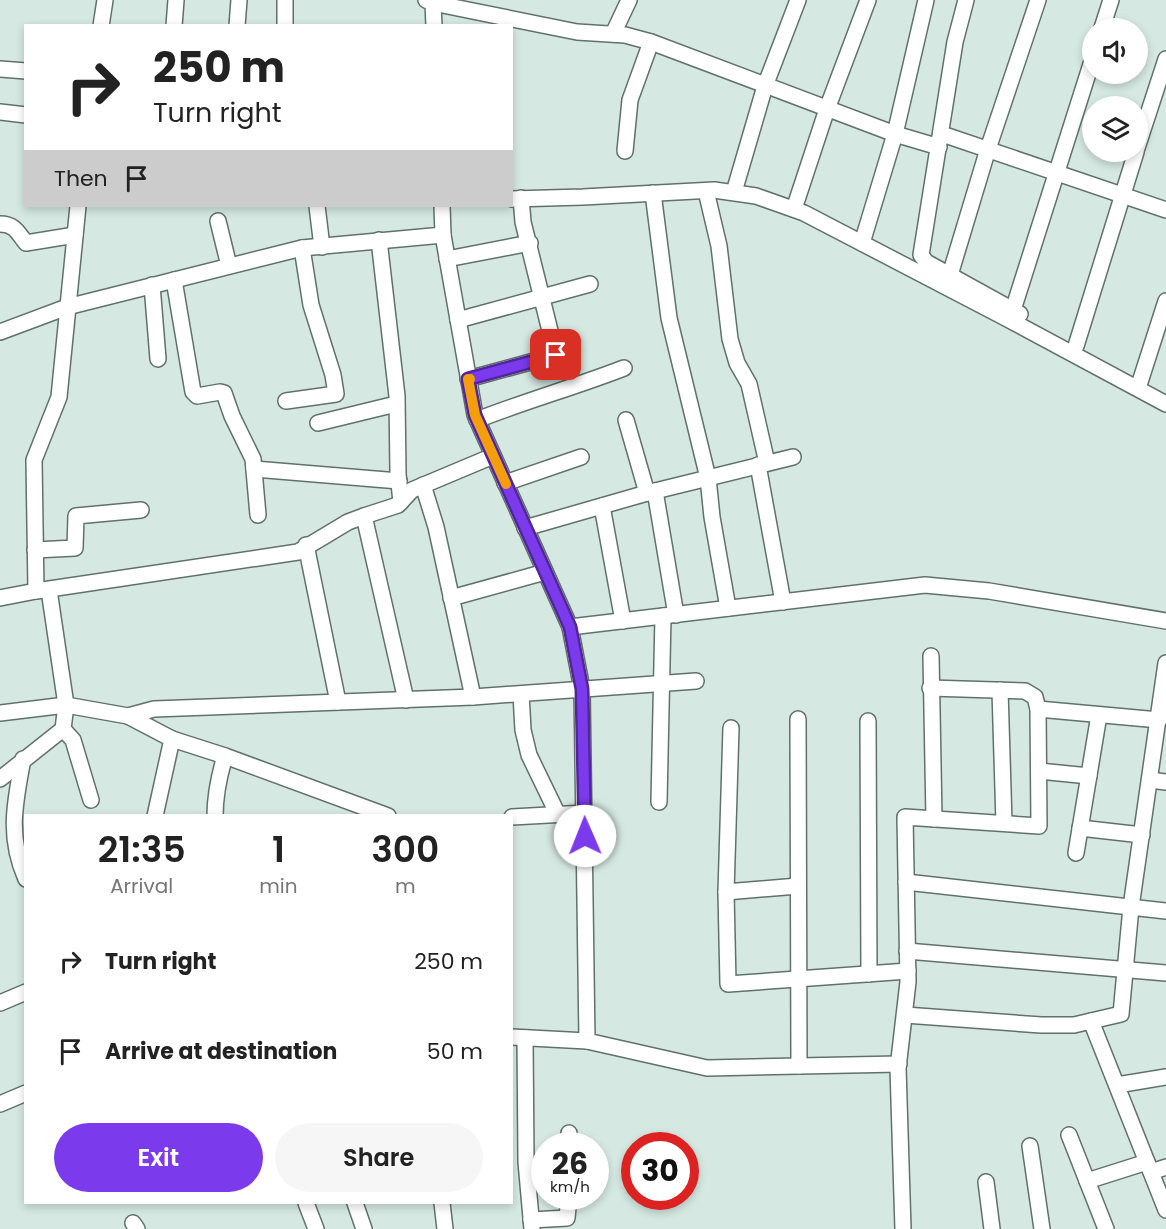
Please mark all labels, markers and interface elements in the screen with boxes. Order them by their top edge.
map controls [1082,18,1148,162]
button: sound [1082,18,1148,84]
text: 250 m [153,38,285,97]
icon: right [54,48,132,126]
text: Turn right [153,94,282,131]
button: layers [1082,96,1148,162]
icon: arrive [120,162,153,195]
text: Then [54,163,108,194]
pin [530,329,581,380]
icon: arrive [539,338,572,371]
position arrow [553,804,617,868]
text: 21:35 [98,824,186,875]
text: 1 [272,824,285,875]
text: 300 [371,824,439,875]
text: Arrival [110,872,173,900]
text: min [259,872,298,900]
text: m [395,872,416,900]
icon: right [54,945,87,978]
text: Turn right [105,946,216,977]
text: 250 m [414,946,483,977]
icon: arrive [54,1035,87,1068]
text: Arrive at destination [105,1036,337,1067]
text: 50 m [427,1036,483,1067]
button: Exit [54,1123,263,1192]
button: Share [275,1123,483,1192]
speed limit sign: 30 [621,1132,699,1210]
text: 26 [552,1142,588,1185]
text: km/h [550,1176,590,1197]

